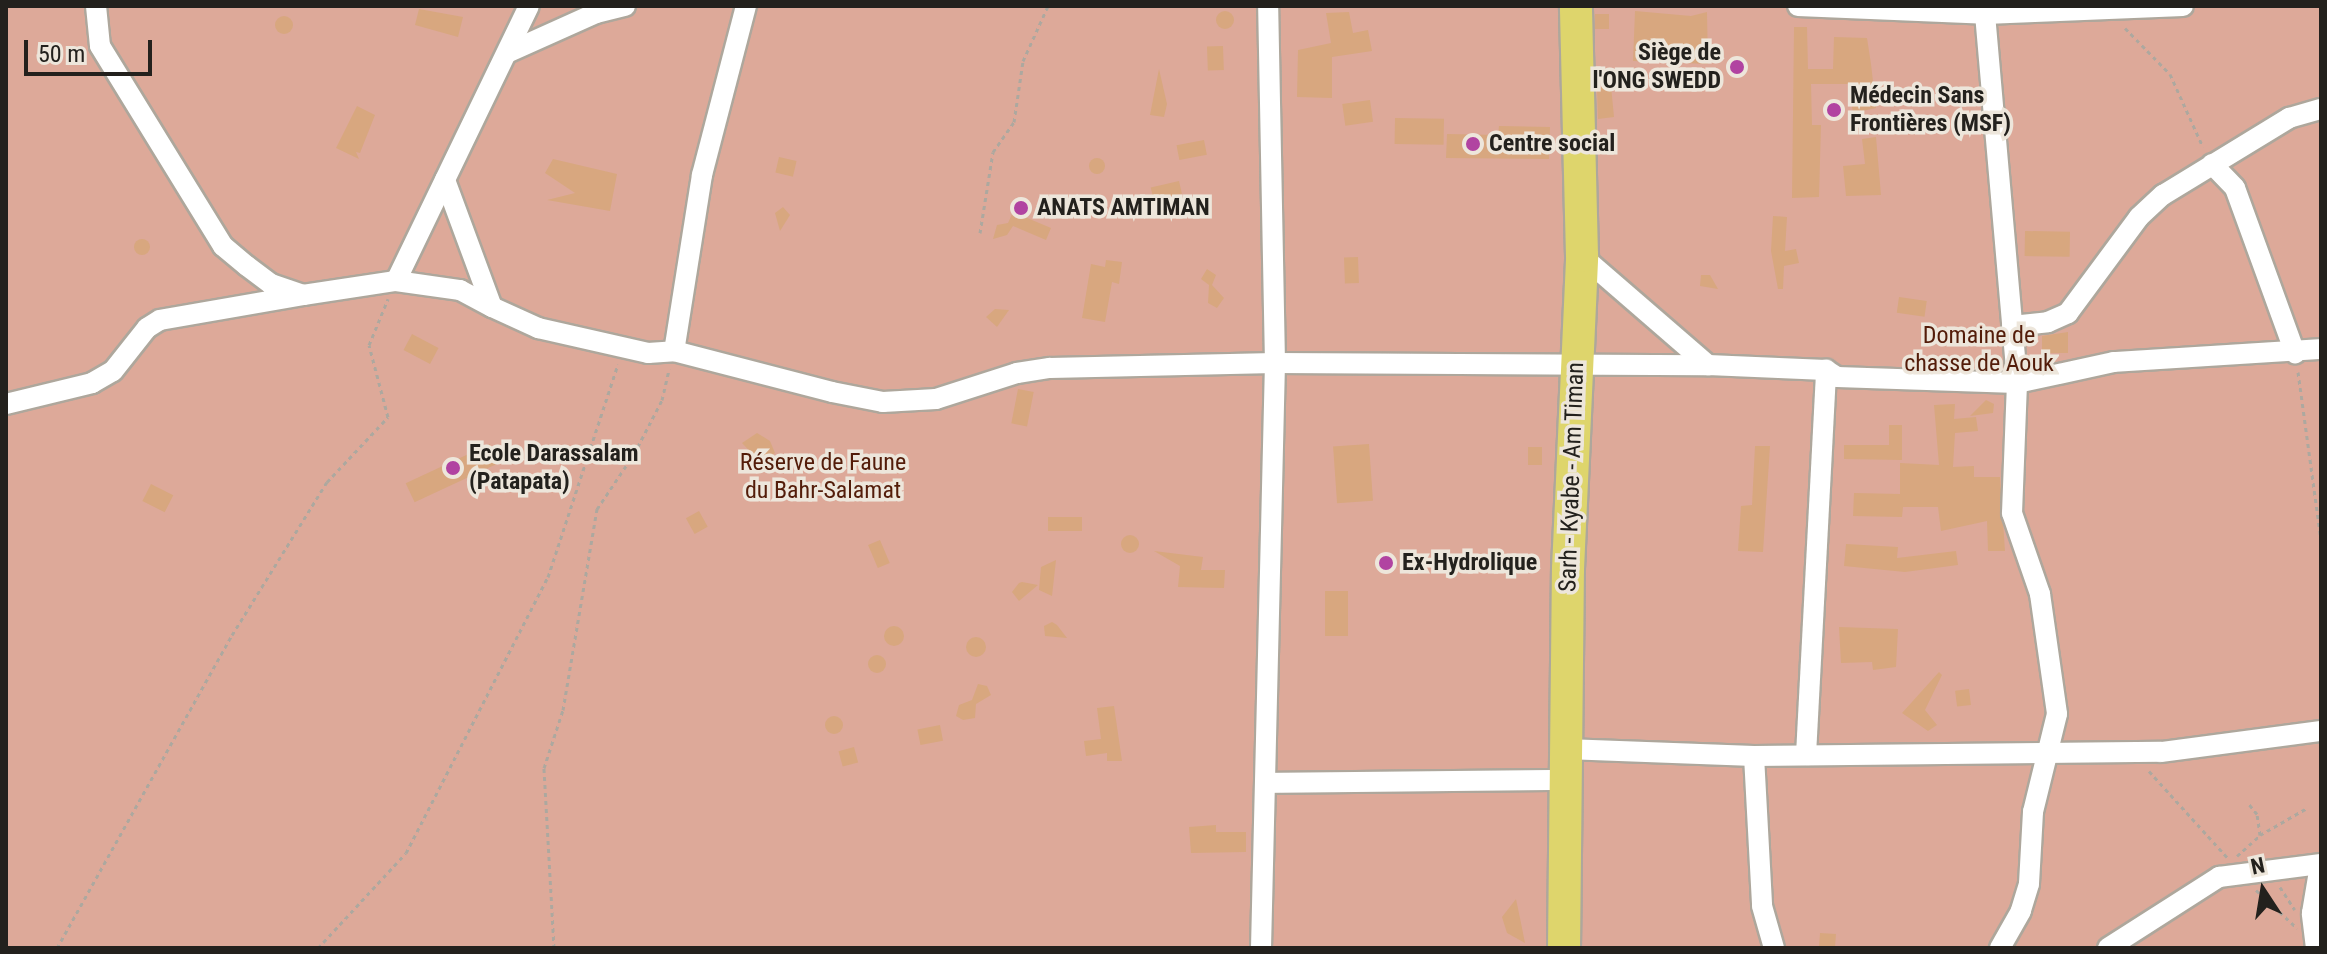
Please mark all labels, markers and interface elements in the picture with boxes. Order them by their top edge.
scale bar [28,24,156,74]
place label: Siège de l'ONG SWEDD [1592,39,1721,95]
text: 50 m [38,40,85,68]
marker: Siège de l'ONG SWEDD [1728,58,1746,76]
place label: Médecin Sans Frontières (MSF) [1850,82,2011,138]
marker: Médecin Sans Frontières (MSF) [1825,101,1843,119]
place label: Centre social [1489,130,1615,158]
marker: Centre social [1464,135,1482,153]
place label: ANATS AMTIMAN [1037,194,1210,222]
marker: ANATS AMTIMAN [1012,199,1030,217]
park label: Domaine de chasse de Aouk [1904,322,2054,378]
street label: Sarh - Kyabe - Am Timan [1554,361,1590,593]
place label: Ecole Darassalam (Patapata) [469,440,639,496]
park label: Réserve de Faune du Bahr-Salamat [740,449,906,505]
marker: Ecole Darassalam (Patapata) [444,459,462,477]
place label: Ex-Hydrolique [1402,549,1537,577]
marker: Ex-Hydrolique [1377,554,1395,572]
north arrow [2223,850,2303,930]
text: N [2249,852,2267,880]

